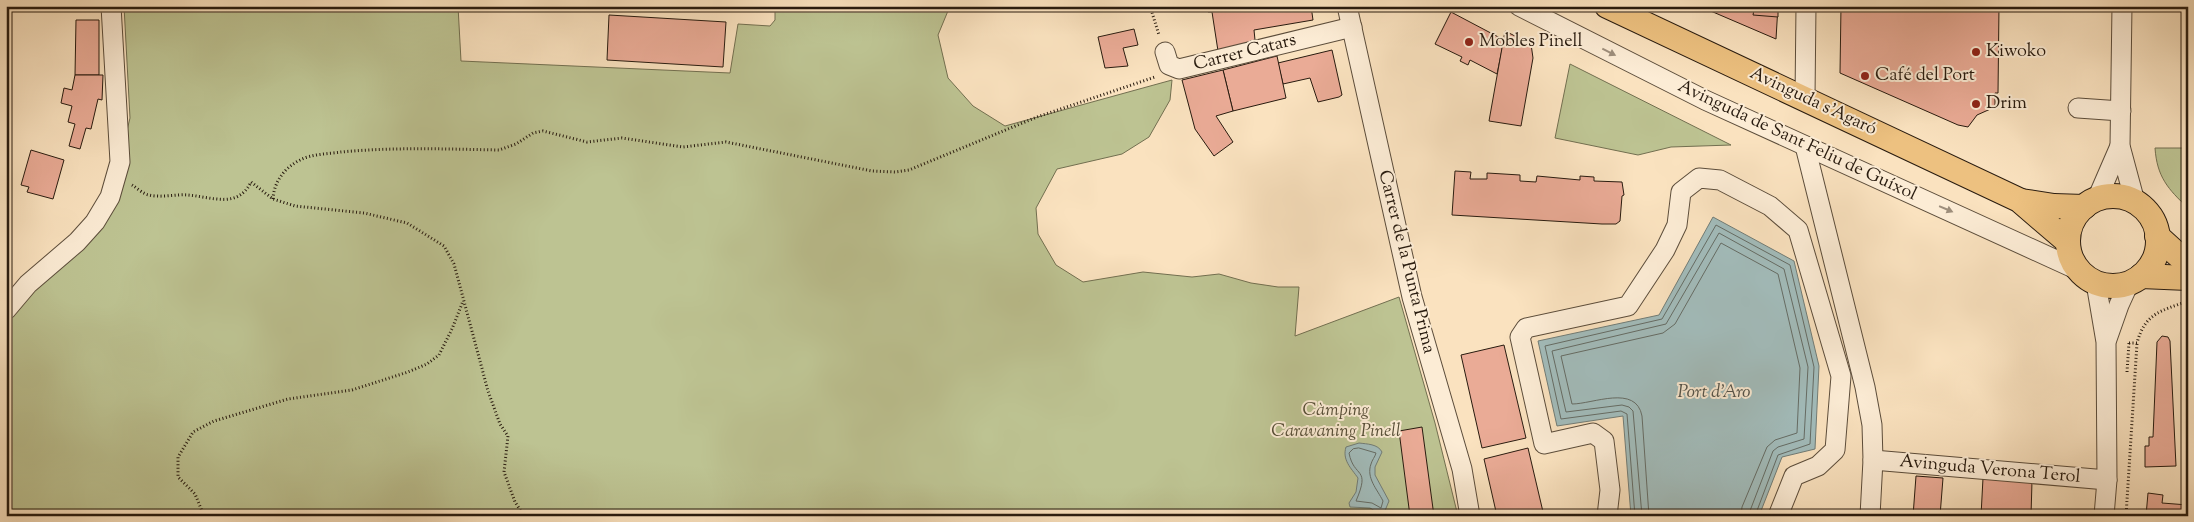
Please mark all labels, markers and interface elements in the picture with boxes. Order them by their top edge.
street label: Carrer Catars [1191,28,1299,78]
place label: Mobles Pinell [1479,29,1583,55]
marker: Mobles Pinell [1463,36,1475,48]
place label: Kiwoko [1986,39,2046,65]
marker: Kiwoko [1970,46,1982,58]
one-way arrow [1602,48,1617,56]
street label: Avinguda s'Agaró [1745,61,1881,143]
place label: Café del Port [1875,63,1975,89]
marker: Café del Port [1859,70,1871,82]
street label: Avinguda de Sant Feliu de Guíxol [1673,74,1921,208]
place label: Drim [1986,91,2027,117]
marker: Drim [1970,98,1982,110]
street label: Carrer de la Punta Prima [1371,168,1441,356]
one-way arrow [1939,205,1953,213]
water label: Port d'Aro [1677,379,1751,406]
park label: Càmping Caravaning Pinell [1271,398,1401,445]
street label: Avinguda Verona Terol [1898,449,2082,491]

